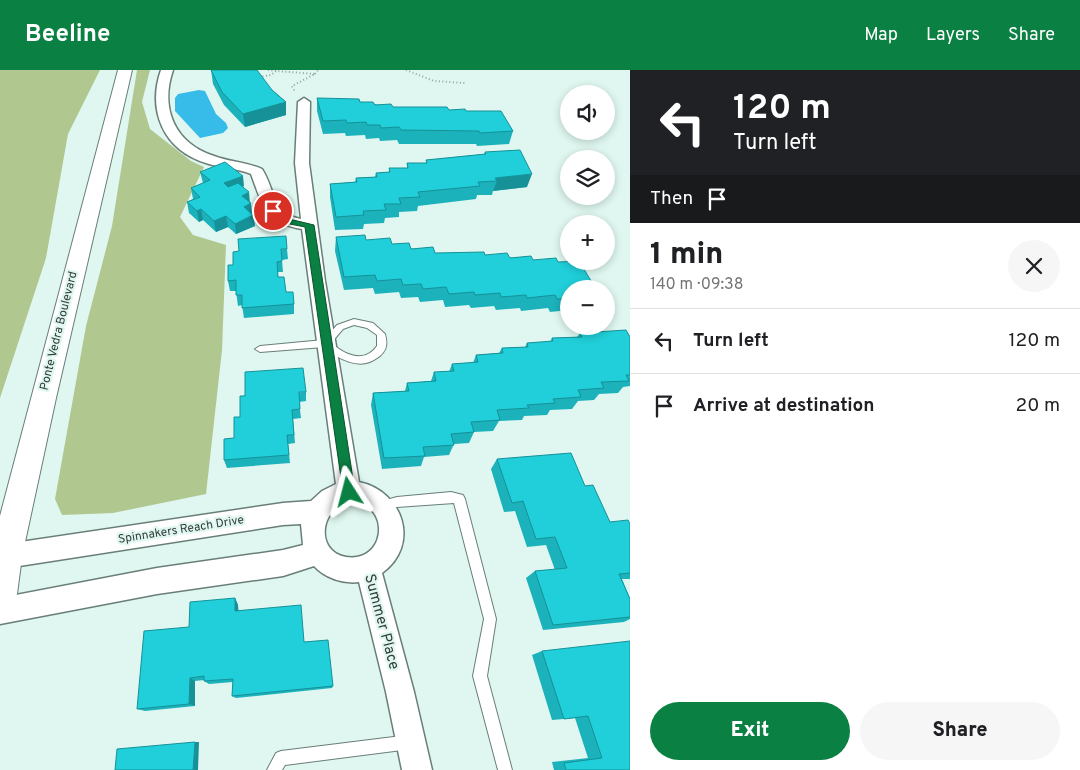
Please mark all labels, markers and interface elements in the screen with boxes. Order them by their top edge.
text: Beeline [25,20,110,50]
text: Map [864,24,898,47]
text: Layers [926,24,980,47]
text: Share [1008,24,1055,47]
map controls [560,85,615,335]
button: sound [560,85,615,140]
text: 120 m [733,87,831,131]
icon: left [650,90,715,155]
text: Turn left [733,130,816,157]
button: layers [560,150,615,205]
icon: arrive [703,185,731,213]
text: Then [650,187,693,211]
pin [252,190,294,232]
icon: arrive [259,197,287,225]
button: + [560,215,615,270]
text: 1 min [650,237,723,274]
button: close [1008,240,1060,292]
street label: Ponte Vedra Boulevard [36,270,82,392]
text: 140 m · 09:38 [650,275,744,295]
button: − [560,280,615,335]
icon: left [650,327,678,355]
text: Turn left [693,329,769,353]
text: 120 m [1009,329,1060,353]
icon: arrive [650,392,678,420]
text: Arrive at destination [693,394,874,418]
text: 20 m [1016,394,1060,418]
position arrow [322,465,374,517]
street label: Spinnakers Reach Drive [117,512,245,548]
street label: Summer Place [359,572,403,672]
button: Exit [650,702,850,760]
button: Share [860,702,1060,760]

